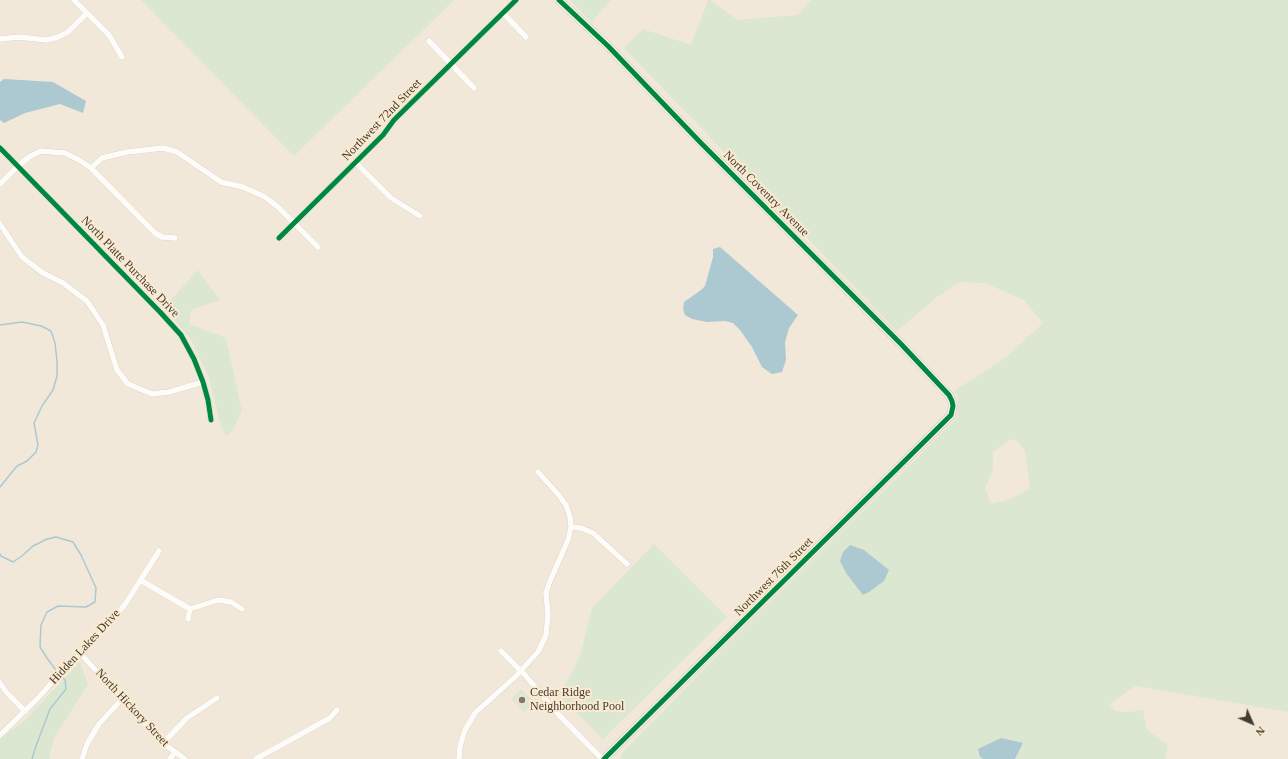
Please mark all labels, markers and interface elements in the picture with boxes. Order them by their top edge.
street label: Northwest 72nd Street [339,76,425,164]
street label: North Coventry Avenue [720,148,812,240]
street label: North Platte Purchase Drive [78,213,182,321]
street label: Northwest 76th Street [732,535,816,619]
street label: Hidden Lakes Drive [47,607,123,687]
street label: North Hickory Street [92,666,172,750]
place label: Cedar Ridge Neighborhood Pool [530,686,624,714]
marker: Cedar Ridge Neighborhood Pool [517,695,527,705]
north arrow [1232,703,1272,743]
text: N [1253,724,1268,739]

